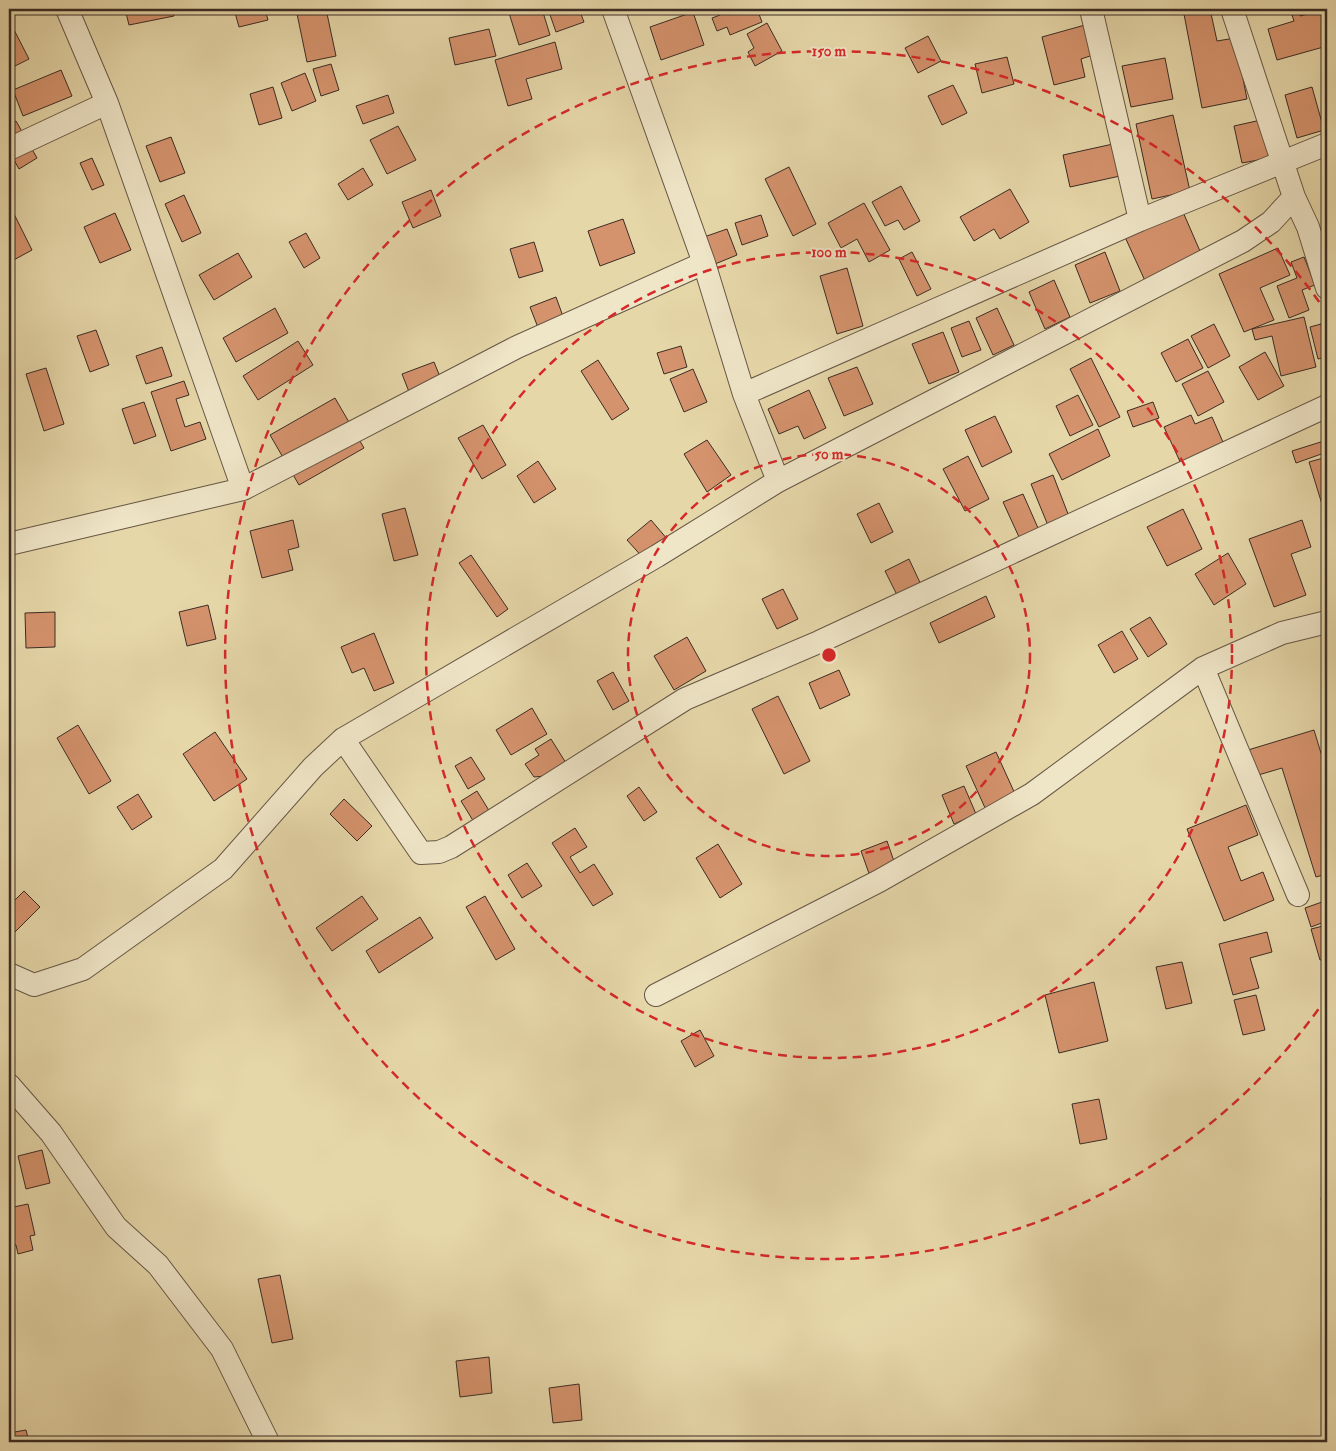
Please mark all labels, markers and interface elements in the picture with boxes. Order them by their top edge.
text: 150 m [812,42,846,61]
text: 100 m [811,243,847,262]
text: 50 m [815,445,844,464]
centre of rings [820,646,838,664]

